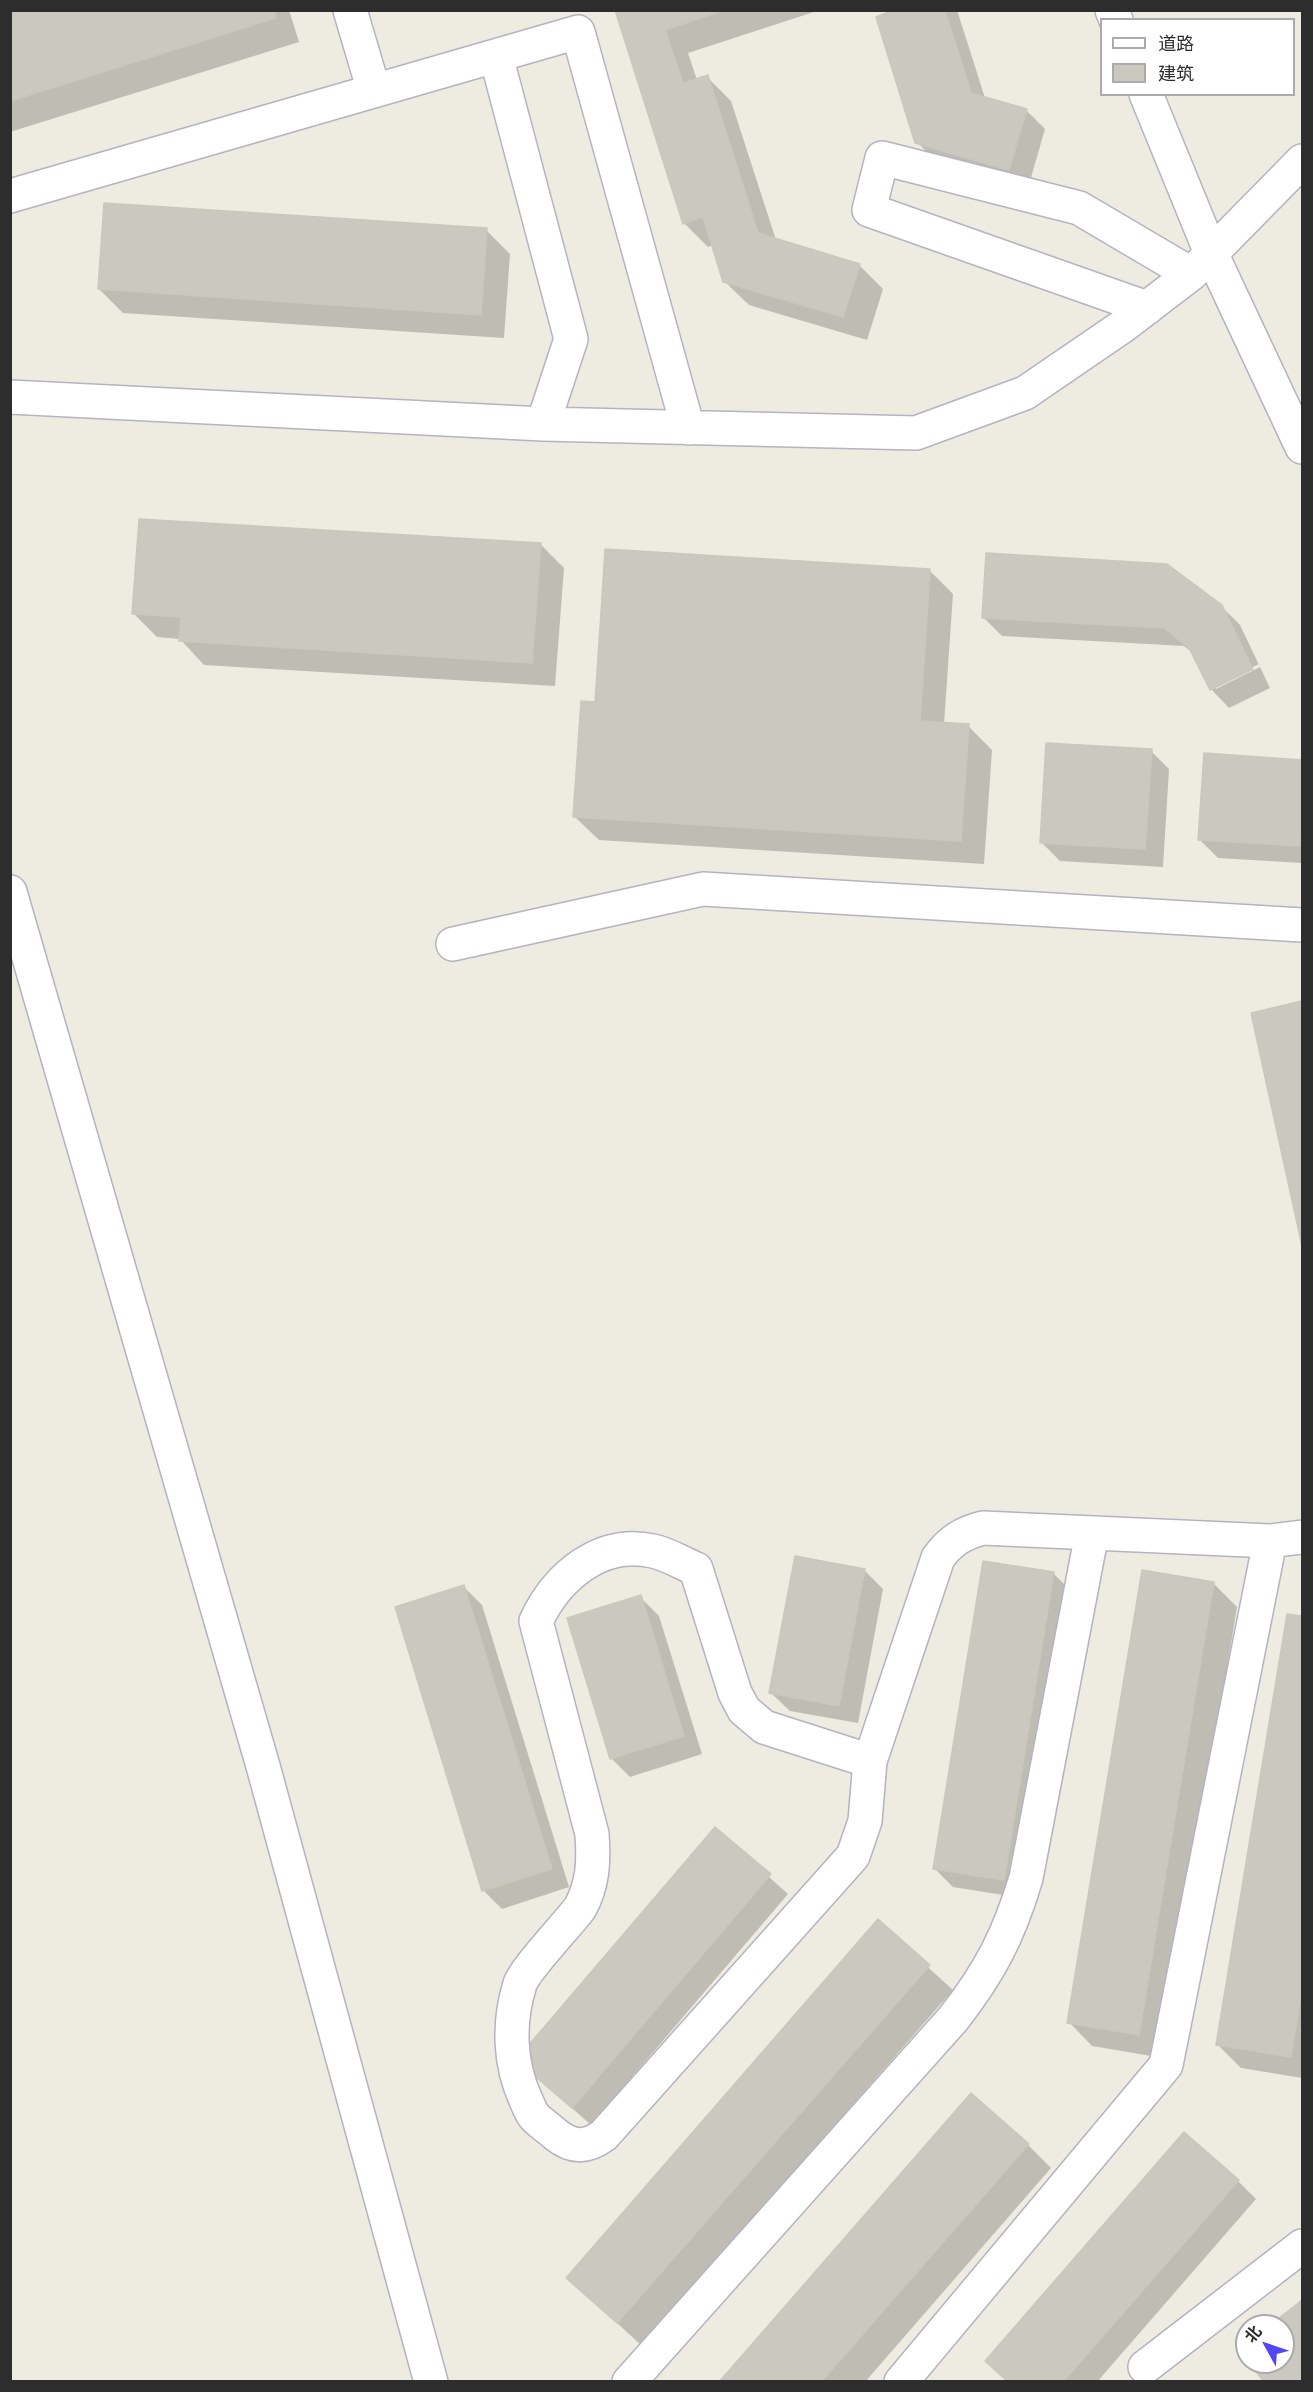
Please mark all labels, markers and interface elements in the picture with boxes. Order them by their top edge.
legend [1100,18,1295,96]
text: 道路 [1158,30,1194,57]
text: 建筑 [1158,60,1194,87]
north arrow [1235,2314,1295,2374]
text: 北 [1238,2320,1267,2348]

